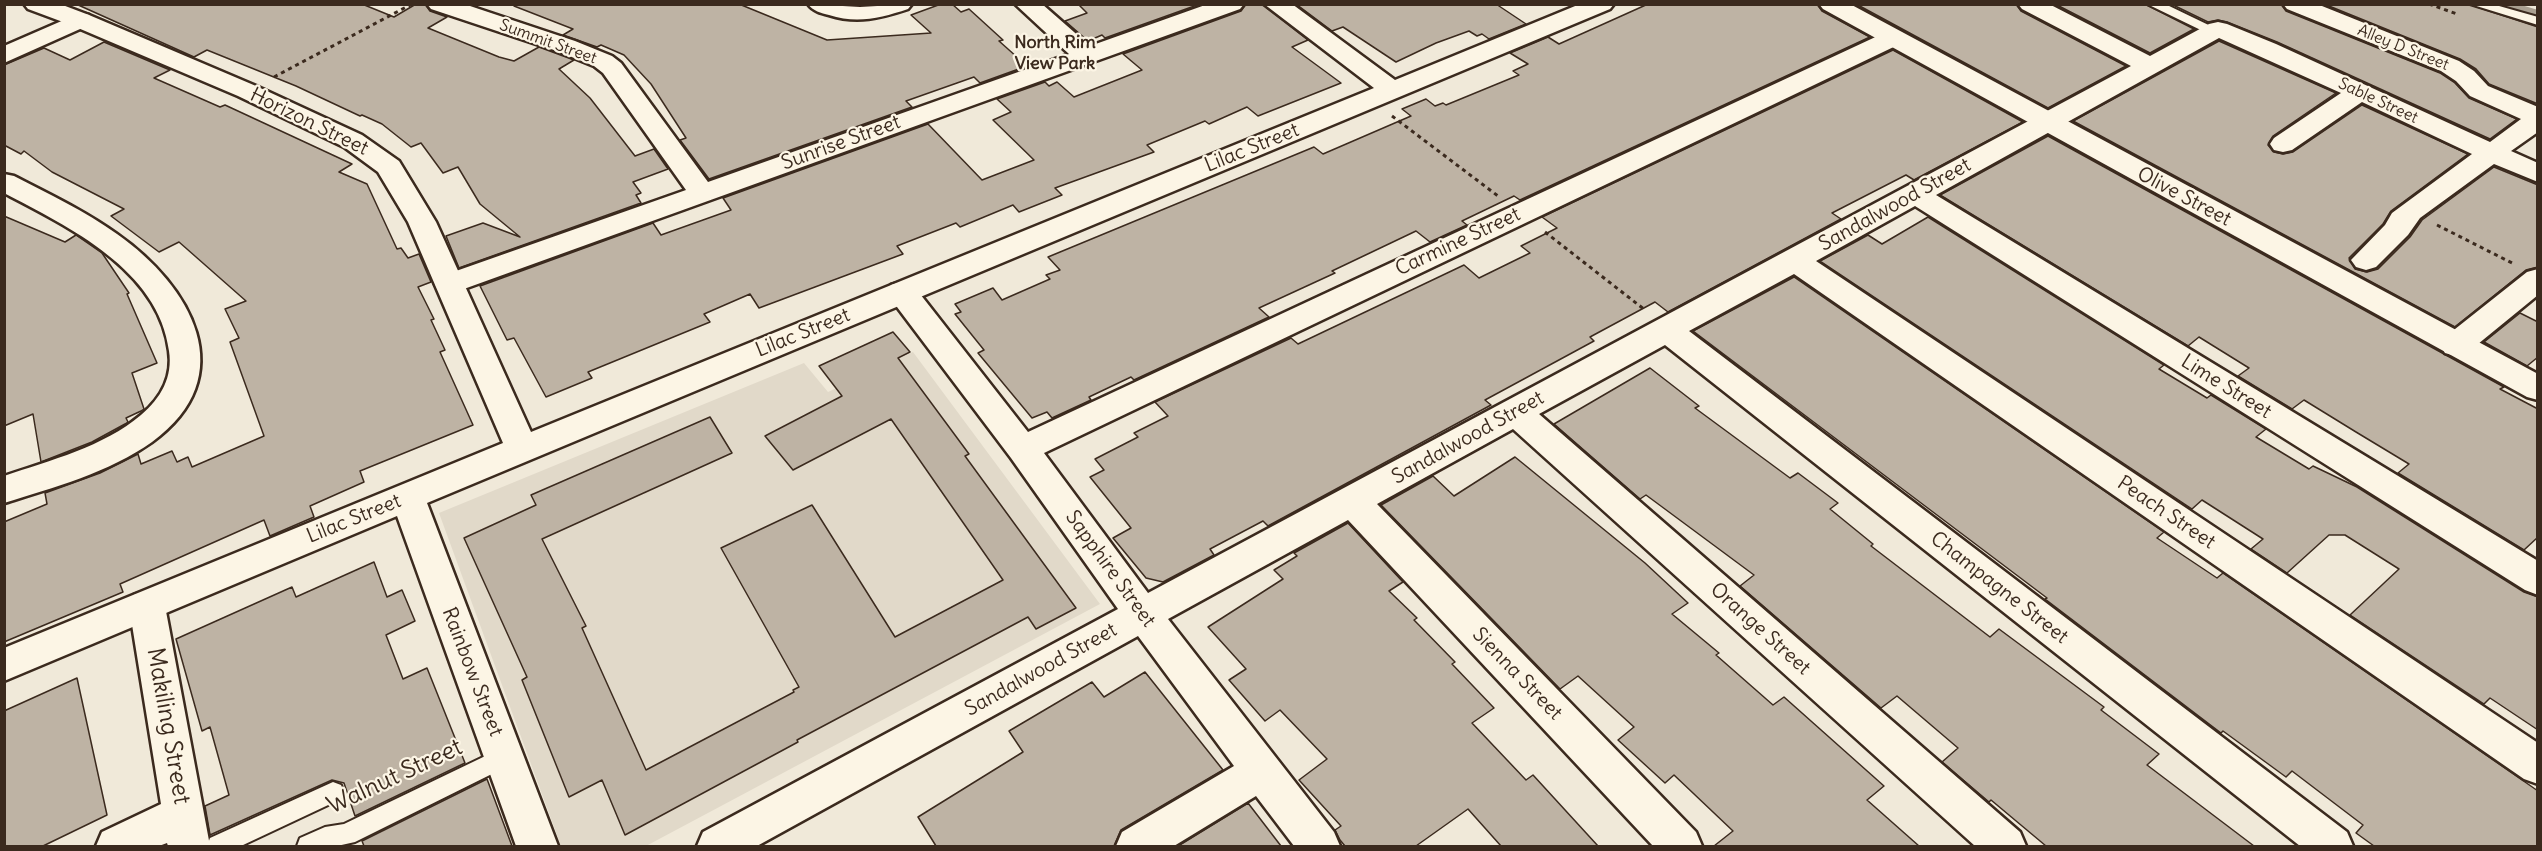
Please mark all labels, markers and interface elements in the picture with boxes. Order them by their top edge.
street label: Summit Street [497,16,599,68]
street label: Alley D Street [2355,21,2451,75]
district label: North Rim View Park [1014,32,1096,74]
street label: Sable Street [2335,74,2421,128]
street label: Horizon Street [246,83,372,161]
street label: Sunrise Street [778,110,904,176]
street label: Lilac Street [1201,118,1303,178]
street label: Sandalwood Street [1815,153,1975,257]
street label: Olive Street [2133,162,2235,232]
street label: Carmine Street [1392,203,1524,281]
street label: Lilac Street [752,303,854,363]
street label: Lime Street [2176,350,2276,424]
street label: Sandalwood Street [1388,386,1548,490]
street label: Peach Street [2112,471,2220,555]
street label: Lilac Street [303,489,405,549]
street label: Sapphire Street [1060,506,1160,632]
street label: Champagne Street [1925,527,2073,649]
street label: Orange Street [1705,578,1815,680]
street label: Rainbow Street [436,604,508,740]
street label: Sandalwood Street [961,618,1121,722]
street label: Sienna Street [1467,623,1567,725]
street label: Makiling Street [140,645,196,807]
street label: Walnut Street [323,733,467,821]

